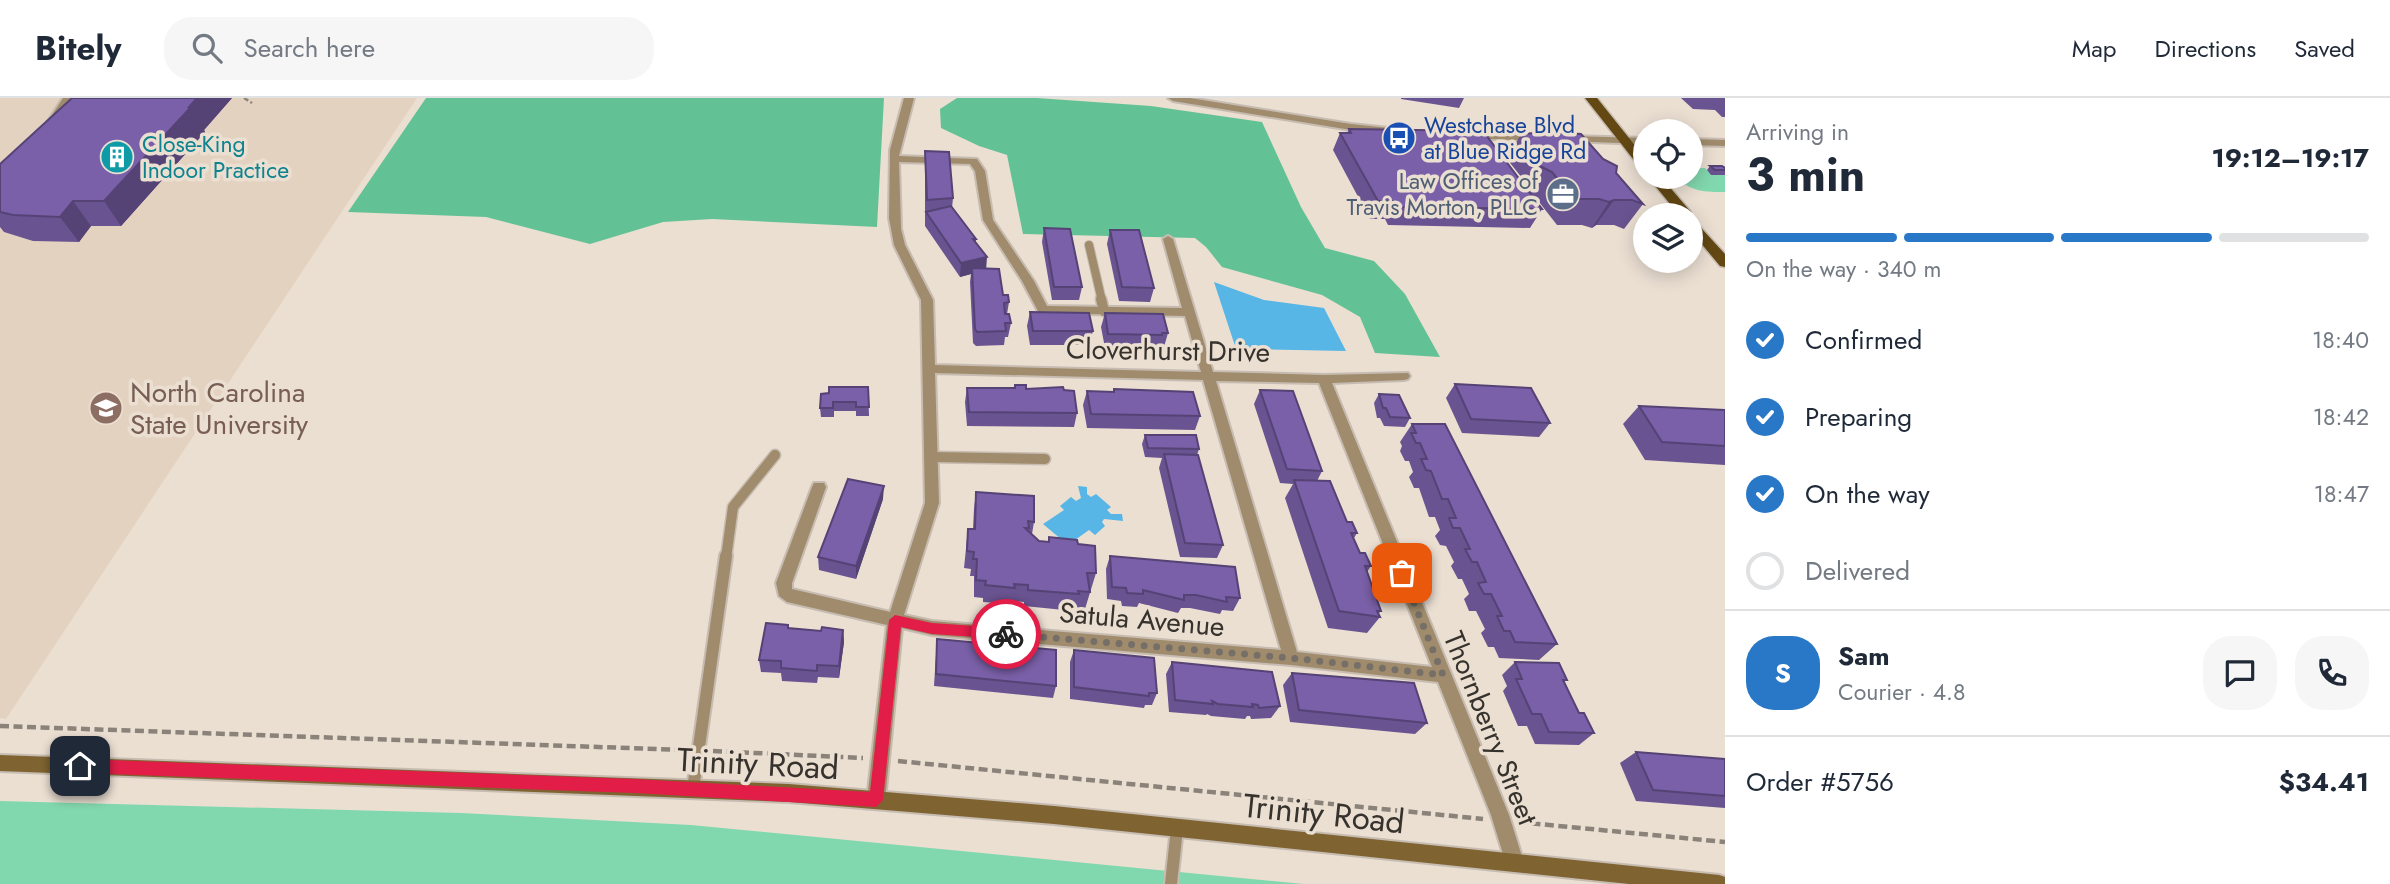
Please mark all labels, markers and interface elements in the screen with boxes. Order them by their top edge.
search box [164,17,654,80]
text: Bitely [35,25,122,72]
icon: search [188,29,226,67]
text: Search here [244,29,375,67]
text: Map [2072,31,2117,66]
text: Directions [2155,31,2256,66]
text: Saved [2294,31,2355,66]
place label: Westchase Blvd at Blue Ridge Rd [1424,108,1586,168]
text: Arriving in [1746,115,1849,149]
bus stop icon: Westchase Blvd at Blue Ridge Rd [1380,119,1418,157]
map controls [1633,119,1703,273]
button: locate [1633,119,1703,189]
place label: Close-King Indoor Practice [142,127,289,187]
building icon: Close-King Indoor Practice [98,138,136,176]
text: 19:12–19:17 [2211,139,2369,177]
text: 3 min [1746,142,1865,208]
place label: Law Offices of Travis Morton, PLLC [1346,164,1539,224]
office icon: Law Offices of Travis Morton, PLLC [1544,175,1582,213]
button: layers [1633,203,1703,273]
text: On the way · 340 m [1746,252,1942,286]
icon: check [1746,321,1784,359]
text: Confirmed [1805,321,1922,359]
text: 18:40 [2312,323,2369,357]
street label: Cloverhurst Drive [1066,328,1270,373]
place label: North Carolina State University [130,372,309,445]
school or university icon: North Carolina State University [87,389,125,427]
icon: check [1746,398,1784,436]
text: Preparing [1805,398,1912,436]
text: 18:42 [2313,400,2369,434]
icon: check [1746,475,1784,513]
text: On the way [1805,475,1930,513]
text: 18:47 [2314,477,2369,511]
pin [1372,543,1432,603]
text: Delivered [1805,552,1910,590]
icon: bag [1383,554,1421,592]
street label: Satula Avenue [1058,592,1226,647]
courier [971,599,1041,669]
icon: bike [987,615,1025,653]
street label: Thornberry Street [1433,625,1548,831]
button: chat [2203,636,2277,710]
button: phone [2295,636,2369,710]
text: Sam [1838,637,1890,675]
text: S [1775,654,1791,692]
text: Courier · 4.8 [1838,675,1966,709]
pin [50,736,110,796]
street label: Trinity Road [676,736,840,791]
icon: home [61,747,99,785]
text: Order #5756 [1746,763,1894,801]
text: $34.41 [2279,763,2369,801]
street label: Trinity Road [1241,782,1407,845]

